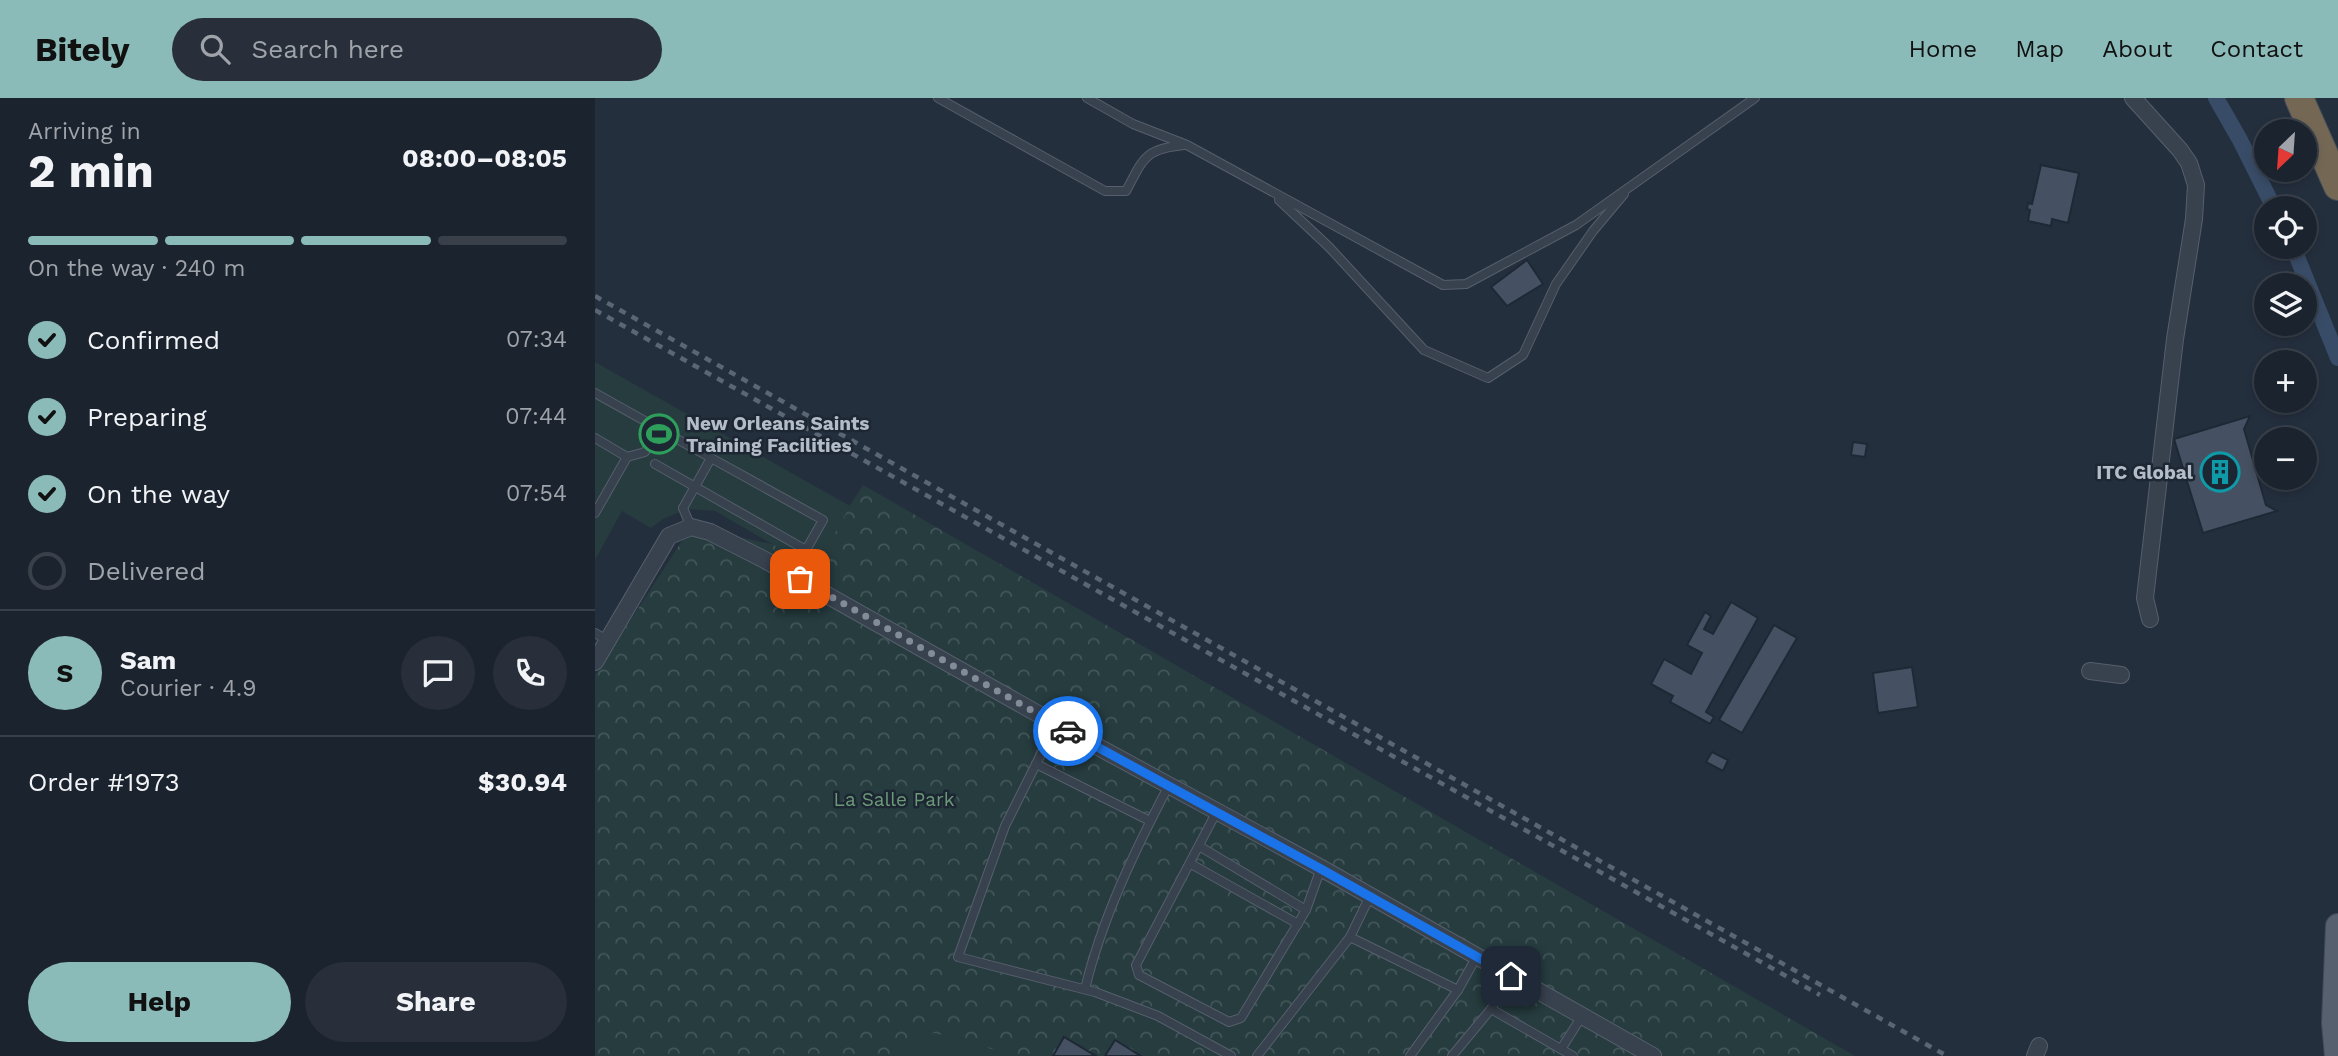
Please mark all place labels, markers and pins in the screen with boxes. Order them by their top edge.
place label: New Orleans Saints Training Facilities [686,412,869,457]
sports icon: New Orleans Saints Training Facilities [638,413,680,455]
building icon: ITC Global [2199,451,2241,493]
place label: ITC Global [2096,461,2194,484]
pin [770,549,830,609]
pin [1481,946,1541,1006]

